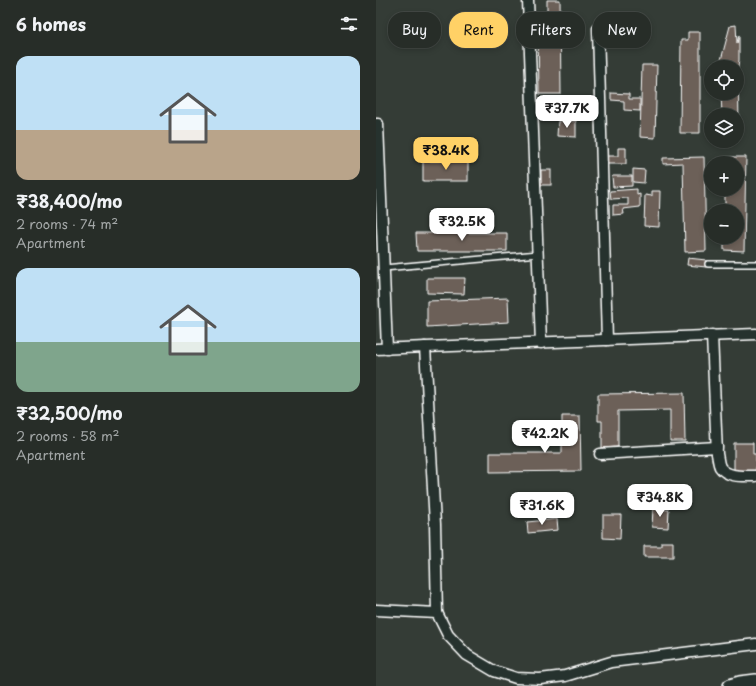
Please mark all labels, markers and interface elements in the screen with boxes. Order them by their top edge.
text: 6 homes [16,11,86,37]
chip: Buy [388,12,441,48]
chip: Rent [449,12,508,48]
chip: Filters [516,12,585,48]
chip: New [593,12,651,48]
icon: filters [338,13,360,35]
map controls [704,60,744,244]
button: locate [704,60,744,100]
icon: home [152,82,224,154]
pin: ₹37.7K [534,95,600,129]
text: ₹37.7K [545,98,589,117]
button: layers [704,108,744,148]
pin: ₹38.4K [413,137,479,171]
text: ₹38.4K [422,140,470,159]
button: + [704,156,744,196]
text: ₹38,400/mo [16,188,122,214]
button: − [704,204,744,244]
pin: ₹32.5K [429,208,495,242]
text: ₹32.5K [438,211,486,230]
text: 2 rooms · 74 m² [16,214,118,233]
text: Apartment [16,233,85,252]
icon: home [152,294,224,366]
text: ₹32,500/mo [16,400,122,426]
pin: ₹42.2K [512,420,578,454]
text: ₹42.2K [521,423,569,442]
text: 2 rooms · 58 m² [16,426,119,445]
text: Apartment [16,445,85,464]
pin: ₹34.8K [627,484,693,518]
text: ₹34.8K [636,487,684,506]
pin: ₹31.6K [509,492,575,526]
text: ₹31.6K [519,495,565,514]

